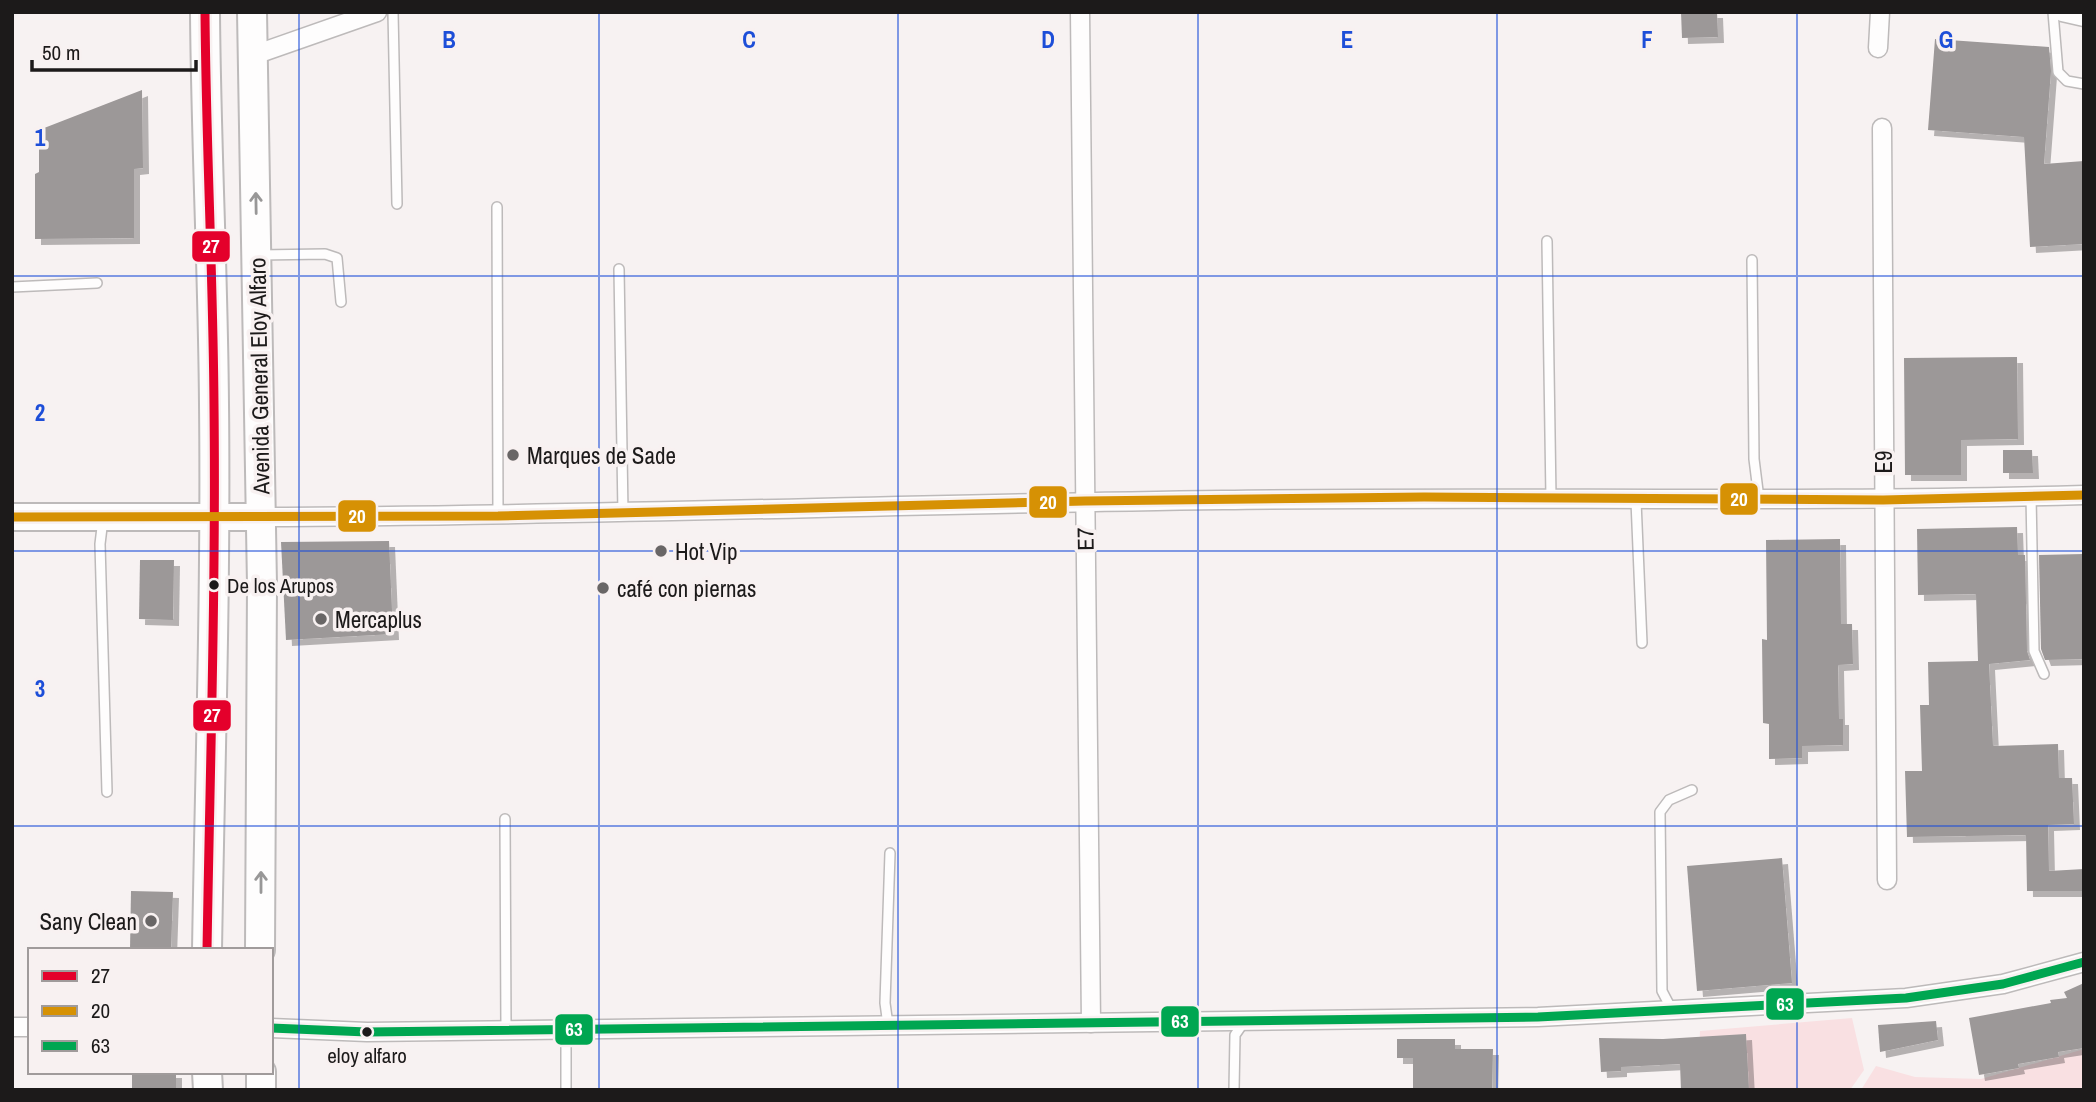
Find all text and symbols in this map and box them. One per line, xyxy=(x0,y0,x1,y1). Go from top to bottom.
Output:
text: B xyxy=(442,24,456,55)
text: C xyxy=(742,24,756,55)
text: D xyxy=(1041,24,1055,55)
text: E xyxy=(1341,24,1353,55)
text: F xyxy=(1641,24,1653,55)
text: G xyxy=(1939,24,1953,55)
scale bar xyxy=(32,28,196,72)
text: 50 m xyxy=(42,38,80,67)
text: 1 xyxy=(35,122,46,153)
one-way arrow xyxy=(249,192,263,215)
line badge: 27 xyxy=(191,230,231,263)
text: 27 xyxy=(202,233,220,259)
street label: Avenida General Eloy Alfaro xyxy=(241,257,277,496)
text: 2 xyxy=(35,397,45,428)
place label: Marques de Sade xyxy=(527,440,676,471)
marker: Marques de Sade xyxy=(505,447,521,463)
street label: E9 xyxy=(1868,450,1899,474)
line badge: 20 xyxy=(1719,482,1759,516)
line badge: 20 xyxy=(1028,485,1068,519)
text: 20 xyxy=(1730,486,1748,512)
text: 20 xyxy=(1039,489,1057,515)
line badge: 20 xyxy=(337,499,377,533)
text: 20 xyxy=(348,503,366,529)
street label: E7 xyxy=(1069,527,1101,551)
place label: Hot Vip xyxy=(675,536,738,567)
marker: Hot Vip xyxy=(653,543,669,559)
place label: De los Arupos xyxy=(227,571,334,600)
place label: café con piernas xyxy=(617,573,756,604)
marker: De los Arupos xyxy=(207,578,221,592)
marker: café con piernas xyxy=(595,580,611,596)
place label: Mercaplus xyxy=(335,604,422,635)
marker: Mercaplus xyxy=(313,611,329,627)
text: 3 xyxy=(35,673,45,704)
line badge: 27 xyxy=(192,699,232,732)
text: 27 xyxy=(203,702,221,728)
one-way arrow xyxy=(254,870,267,893)
place label: Sany Clean xyxy=(40,906,137,937)
marker: Sany Clean xyxy=(143,913,159,929)
legend xyxy=(28,948,273,1074)
text: 27 xyxy=(91,961,110,990)
line badge: 63 xyxy=(1765,987,1805,1021)
text: 63 xyxy=(1776,991,1794,1017)
text: 20 xyxy=(91,996,110,1025)
line badge: 63 xyxy=(1160,1005,1200,1038)
text: 63 xyxy=(1171,1008,1189,1034)
line badge: 63 xyxy=(554,1013,594,1046)
text: 63 xyxy=(565,1016,583,1042)
marker: eloy alfaro xyxy=(360,1025,374,1039)
text: 63 xyxy=(91,1031,110,1060)
place label: eloy alfaro xyxy=(327,1041,407,1070)

